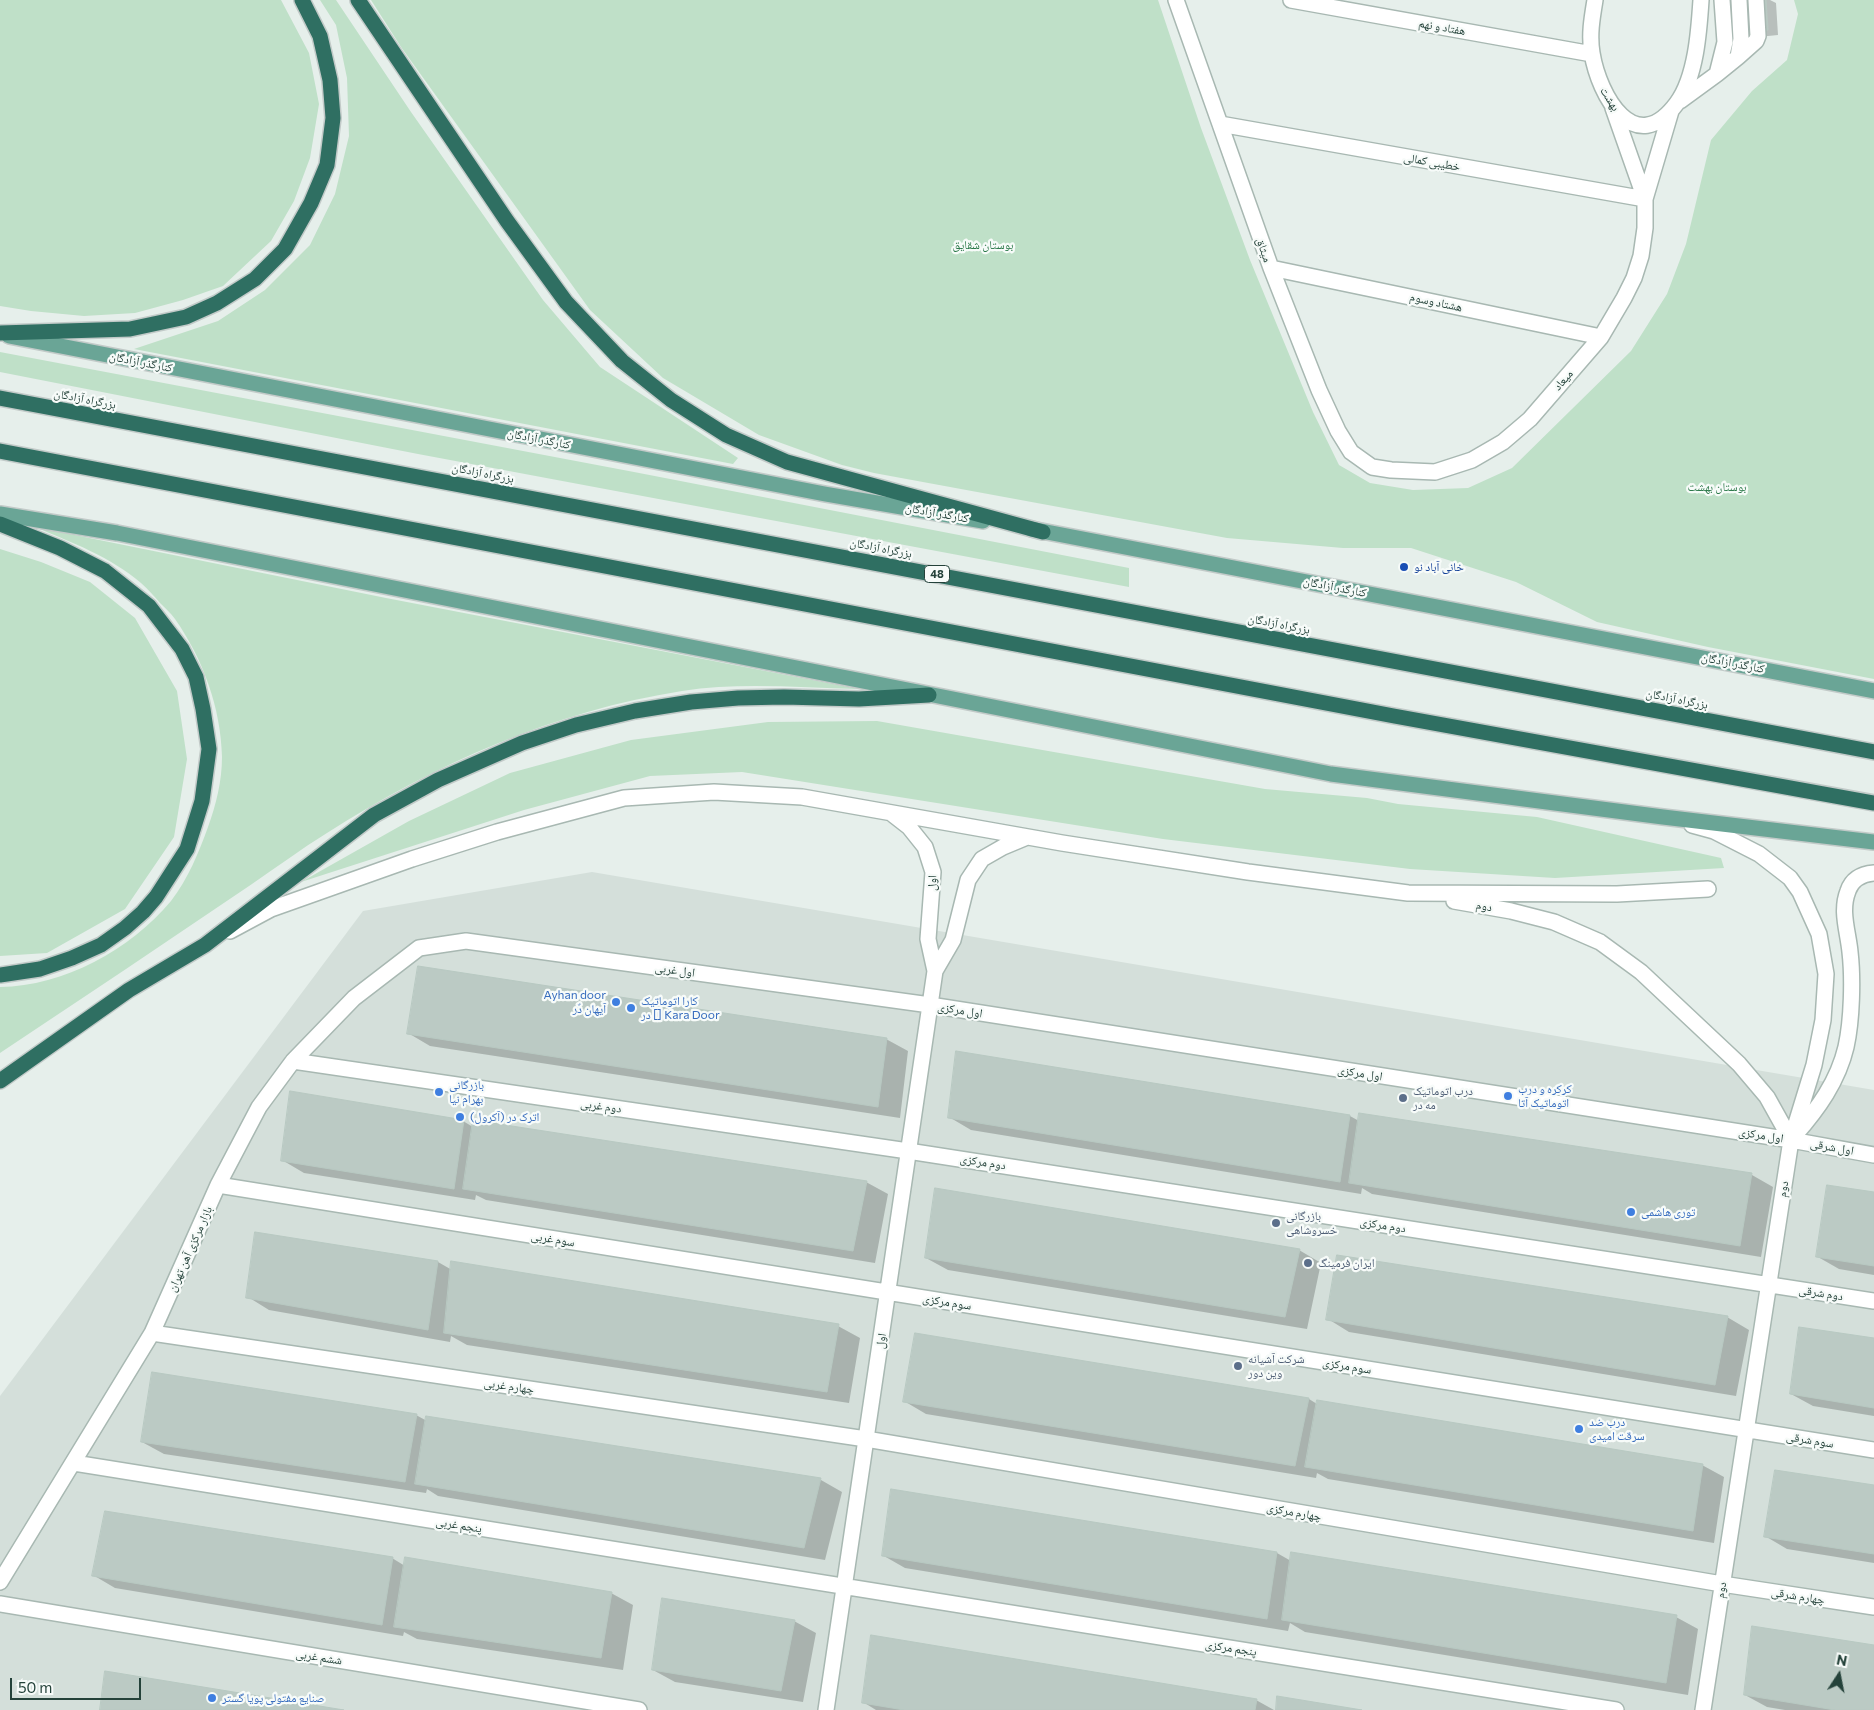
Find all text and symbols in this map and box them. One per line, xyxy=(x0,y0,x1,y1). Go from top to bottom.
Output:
street label: هفتاد و نهم xyxy=(1417,16,1467,38)
street label: بهشت xyxy=(1597,84,1623,114)
street label: خطیبی کمالی xyxy=(1403,150,1461,174)
street label: میثاق xyxy=(1253,236,1275,264)
park label: بوستان شقایق xyxy=(953,238,1013,252)
street label: هشتاد وسوم xyxy=(1408,289,1464,315)
street label: کنارگذر آزادگان xyxy=(108,349,174,375)
street label: میعاد xyxy=(1550,367,1576,393)
street label: بزرگراه آزادگان xyxy=(53,386,117,412)
street label: کنارگذر آزادگان xyxy=(506,426,572,452)
street label: بزرگراه آزادگان xyxy=(451,460,515,486)
park label: بوستان بهشت xyxy=(1687,480,1747,494)
street label: کنارگذر آزادگان xyxy=(904,500,970,526)
street label: بزرگراه آزادگان xyxy=(849,535,913,561)
place label: خانی آباد نو xyxy=(1414,560,1464,574)
marker: خانی آباد نو xyxy=(1398,561,1410,573)
road number: 48 xyxy=(924,566,950,582)
street label: کنارگذر آزادگان xyxy=(1302,574,1368,600)
street label: بزرگراه آزادگان xyxy=(1247,611,1311,637)
street label: کنارگذر آزادگان xyxy=(1700,650,1766,676)
street label: بزرگراه آزادگان xyxy=(1645,686,1709,712)
street label: اول xyxy=(925,875,939,891)
street label: دوم xyxy=(1475,897,1493,915)
street label: اول غربی xyxy=(654,960,696,980)
place label: Ayhan door آیهان دٌر xyxy=(544,988,606,1016)
place label: کارا اتوماتیک در [] Kara Door xyxy=(641,994,720,1022)
marker: Ayhan door آیهان دٌر xyxy=(610,996,622,1008)
street label: اول مرکزی xyxy=(936,999,984,1021)
marker: کارا اتوماتیک در [] Kara Door xyxy=(625,1002,637,1014)
street label: اول مرکزی xyxy=(1336,1062,1384,1084)
place label: بازرگانی بهرام نیا xyxy=(449,1078,484,1106)
place label: کرکره و درب اتوماتیک آتا xyxy=(1518,1082,1572,1110)
place label: درب اتوماتیک مه در xyxy=(1413,1084,1473,1112)
marker: بازرگانی بهرام نیا xyxy=(433,1086,445,1098)
marker: کرکره و درب اتوماتیک آتا xyxy=(1502,1090,1514,1102)
marker: درب اتوماتیک مه در xyxy=(1397,1092,1409,1104)
street label: دوم غربی xyxy=(580,1096,622,1116)
place label: اترک در (آکرول) xyxy=(470,1110,539,1124)
marker: اترک در (آکرول) xyxy=(454,1111,466,1123)
street label: اول مرکزی xyxy=(1737,1124,1785,1146)
street label: اول شرقی xyxy=(1809,1136,1855,1158)
street label: دوم مرکزی xyxy=(959,1151,1007,1173)
street label: دوم xyxy=(1775,1180,1791,1198)
street label: بازار مرکزی آهن تهران xyxy=(165,1204,215,1294)
place label: توری هاشمی xyxy=(1641,1205,1695,1219)
marker: توری هاشمی xyxy=(1625,1206,1637,1218)
place label: بازرگانی خسروشاهی xyxy=(1286,1209,1337,1237)
street label: دوم مرکزی xyxy=(1359,1214,1407,1236)
marker: بازرگانی خسروشاهی xyxy=(1270,1217,1282,1229)
street label: سوم غربی xyxy=(530,1228,576,1250)
place label: ایران فرمینگ xyxy=(1318,1256,1375,1270)
marker: ایران فرمینگ xyxy=(1302,1257,1314,1269)
street label: دوم شرقی xyxy=(1798,1282,1844,1304)
street label: سوم مرکزی xyxy=(922,1291,972,1313)
street label: اول xyxy=(873,1332,889,1350)
place label: شرکت آشیانه وین دور xyxy=(1248,1352,1305,1380)
street label: سوم مرکزی xyxy=(1322,1355,1372,1377)
marker: شرکت آشیانه وین دور xyxy=(1232,1360,1244,1372)
street label: چهارم غربی xyxy=(483,1375,535,1397)
place label: درب ضد سرقت امیدی xyxy=(1589,1415,1645,1443)
marker: درب ضد سرقت امیدی xyxy=(1573,1423,1585,1435)
street label: سوم شرقی xyxy=(1785,1429,1835,1451)
street label: چهارم مرکزی xyxy=(1265,1500,1323,1524)
street label: پنجم غربی xyxy=(435,1514,483,1536)
street label: دوم xyxy=(1713,1581,1729,1599)
street label: چهارم شرقی xyxy=(1770,1585,1826,1607)
street label: پنجم مرکزی xyxy=(1204,1637,1258,1659)
street label: ششم غربی xyxy=(295,1646,343,1668)
north arrow xyxy=(1814,1650,1864,1700)
text: N xyxy=(1835,1650,1849,1669)
scale bar xyxy=(12,1668,144,1700)
text: 50 m xyxy=(18,1678,52,1696)
place label: صنایع مفتولی پویا گستر xyxy=(222,1691,325,1705)
marker: صنایع مفتولی پویا گستر xyxy=(206,1692,218,1704)

